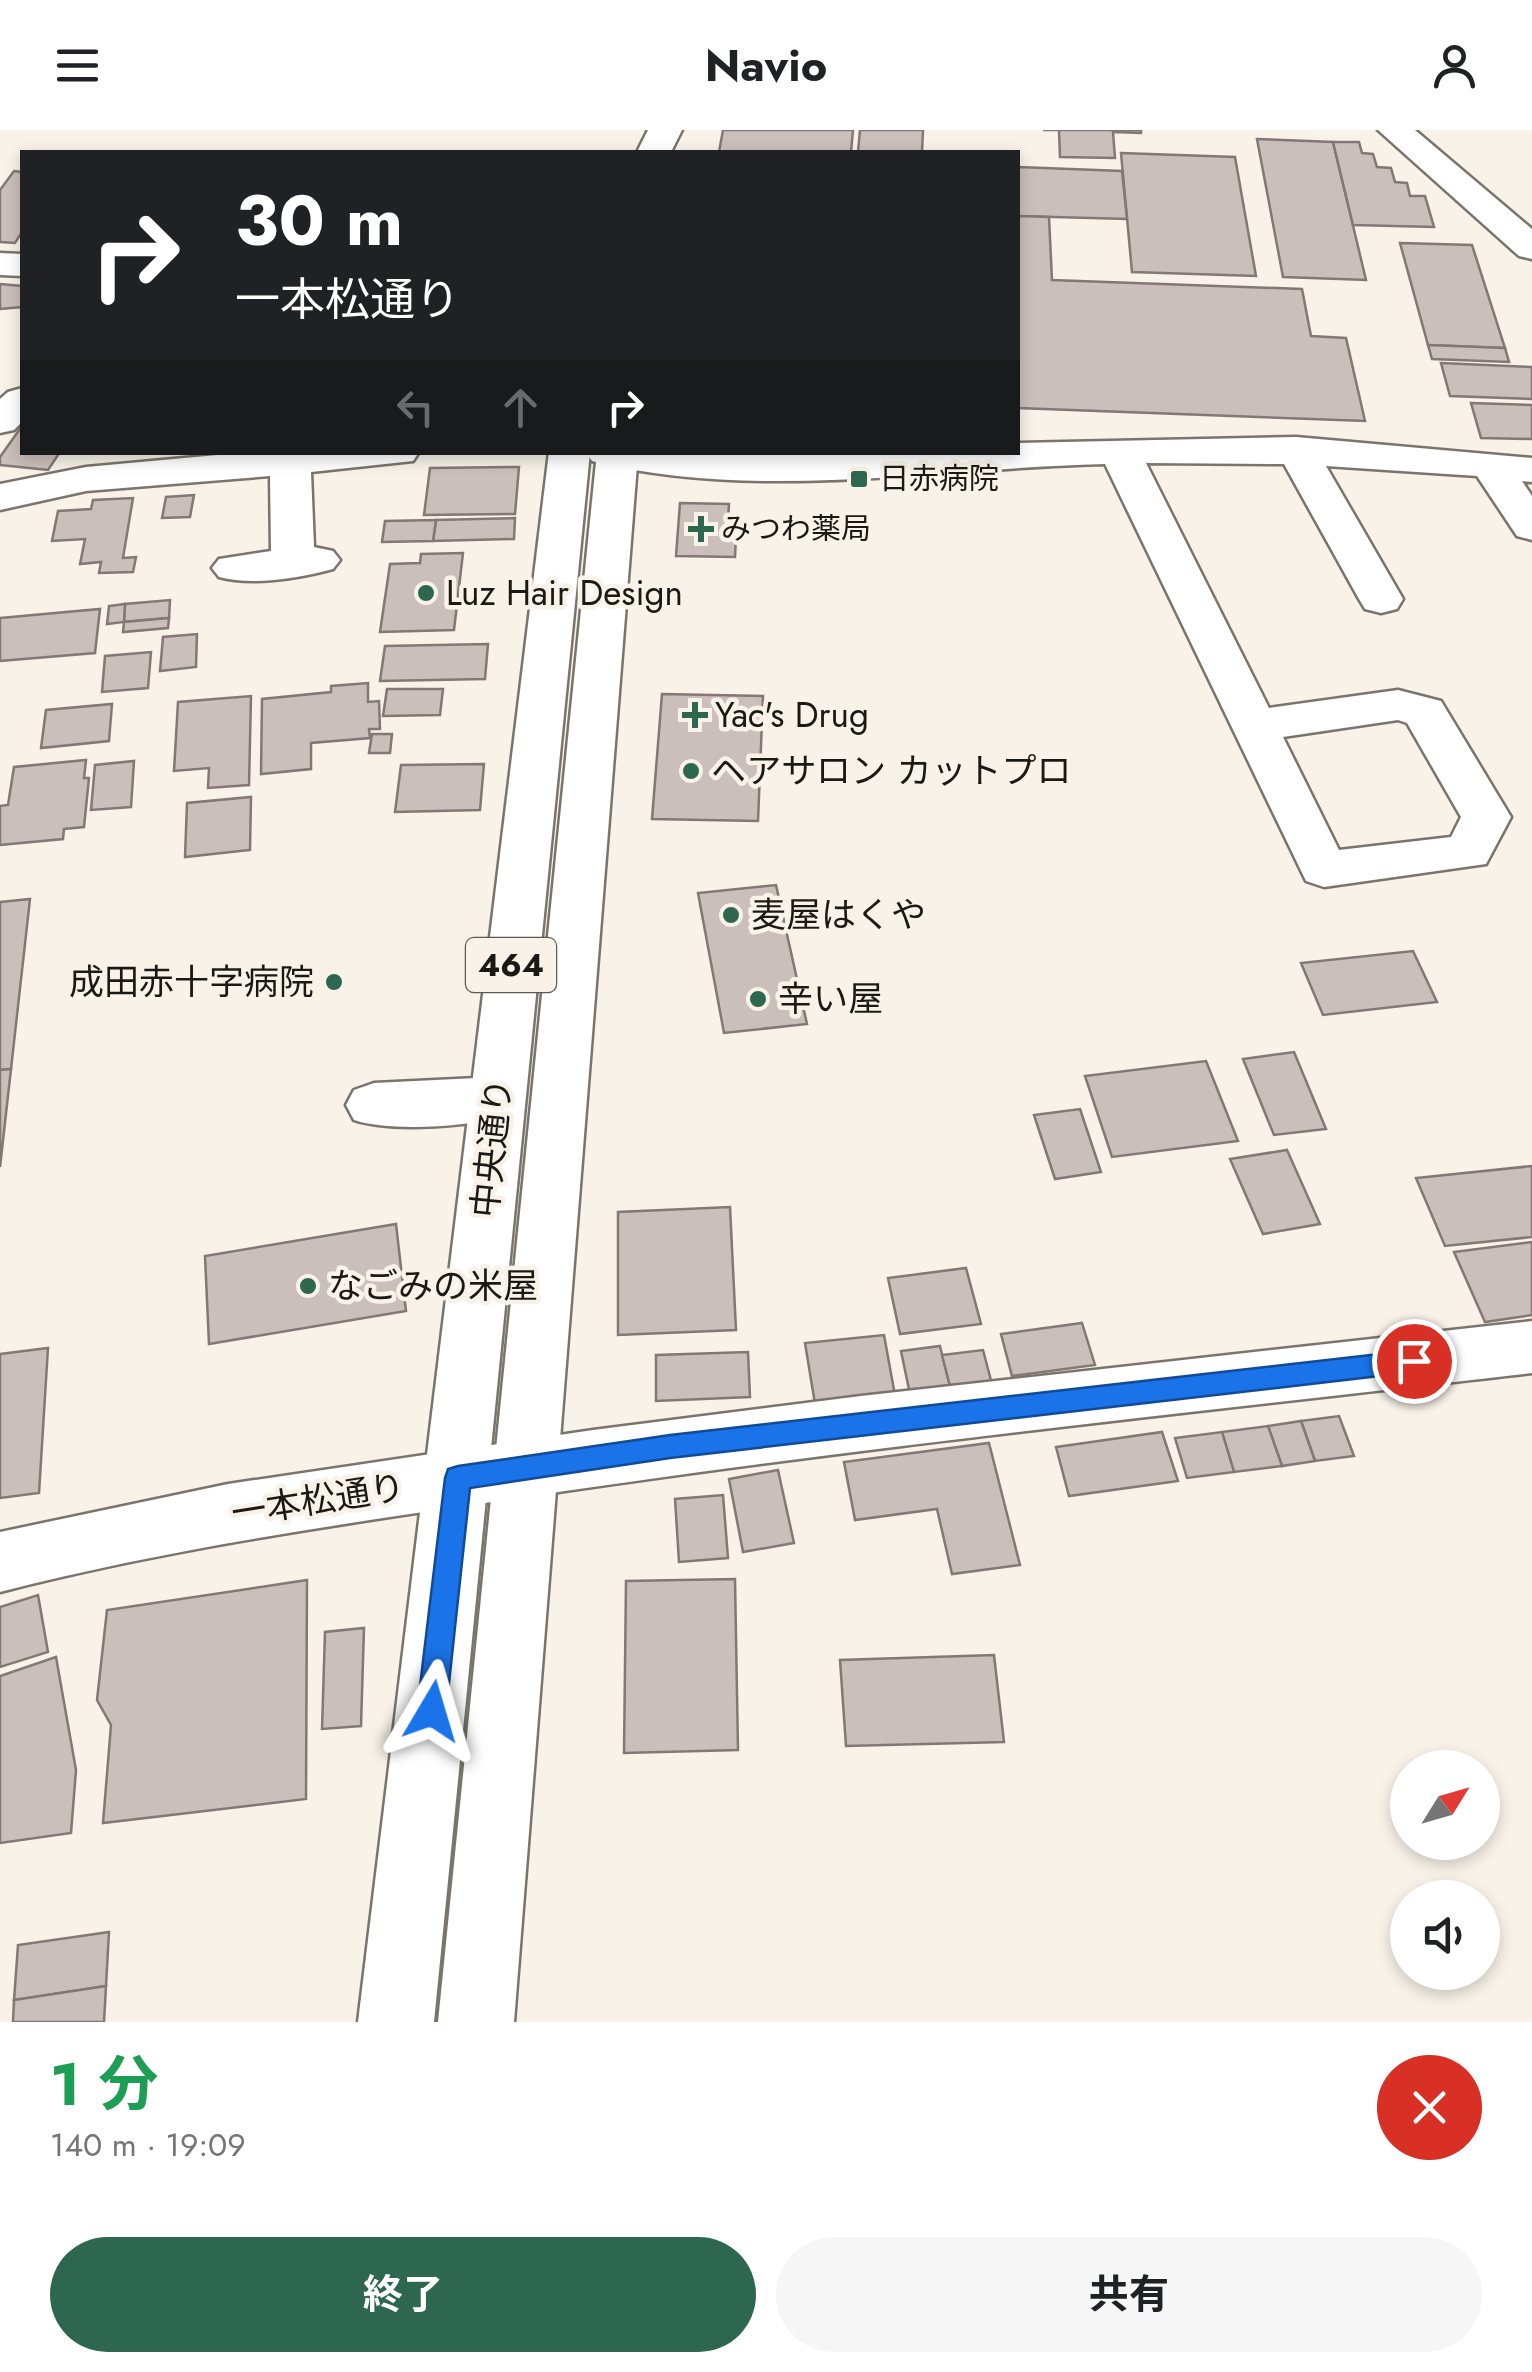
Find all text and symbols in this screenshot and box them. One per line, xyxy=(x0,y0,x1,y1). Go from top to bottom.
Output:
text: Navio xyxy=(705,33,827,98)
icon: menu xyxy=(50,38,105,93)
icon: person xyxy=(1427,38,1482,93)
text: 30 m xyxy=(235,170,403,271)
icon: right xyxy=(70,190,200,320)
text: 一本松通り xyxy=(235,267,460,332)
icon: left xyxy=(388,380,443,435)
icon: ahead xyxy=(493,380,548,435)
icon: right xyxy=(598,380,653,435)
place label: 日赤病院 xyxy=(879,457,999,500)
marker: 日赤病院 xyxy=(848,468,870,490)
place label: みつわ薬局 xyxy=(721,507,871,550)
marker: みつわ薬局 xyxy=(690,518,712,540)
place label: Luz Hair Design xyxy=(446,568,683,618)
marker: Luz Hair Design xyxy=(415,582,437,604)
place label: Yac's Drug xyxy=(715,690,869,740)
marker: Yac's Drug xyxy=(684,704,706,726)
place label: ヘアサロン カットプロ xyxy=(711,746,1072,796)
marker: ヘアサロン カットプロ xyxy=(680,760,702,782)
place label: 麦屋はくや xyxy=(751,890,926,940)
marker: 麦屋はくや xyxy=(720,904,742,926)
road number: 464 xyxy=(466,938,556,992)
place label: 成田赤十字病院 xyxy=(69,957,314,1007)
marker: 成田赤十字病院 xyxy=(323,971,345,993)
place label: 辛い屋 xyxy=(778,974,883,1024)
marker: 辛い屋 xyxy=(747,988,769,1010)
street label: 中央通り xyxy=(460,1076,524,1220)
place label: なごみの米屋 xyxy=(328,1261,538,1311)
marker: なごみの米屋 xyxy=(297,1275,319,1297)
pin xyxy=(1372,1319,1457,1404)
icon: arrive xyxy=(1387,1334,1442,1389)
street label: 一本松通り xyxy=(228,1462,408,1538)
position arrow xyxy=(380,1659,484,1763)
north arrow xyxy=(1390,1750,1500,1860)
map controls xyxy=(1390,1750,1500,1990)
button: sound xyxy=(1390,1880,1500,1990)
text: 1 分 xyxy=(50,2041,159,2128)
button: close xyxy=(1377,2055,1482,2160)
text: 140 m · 19:09 xyxy=(50,2122,246,2168)
button: 終了 xyxy=(50,2237,756,2352)
button: 共有 xyxy=(776,2237,1482,2352)

